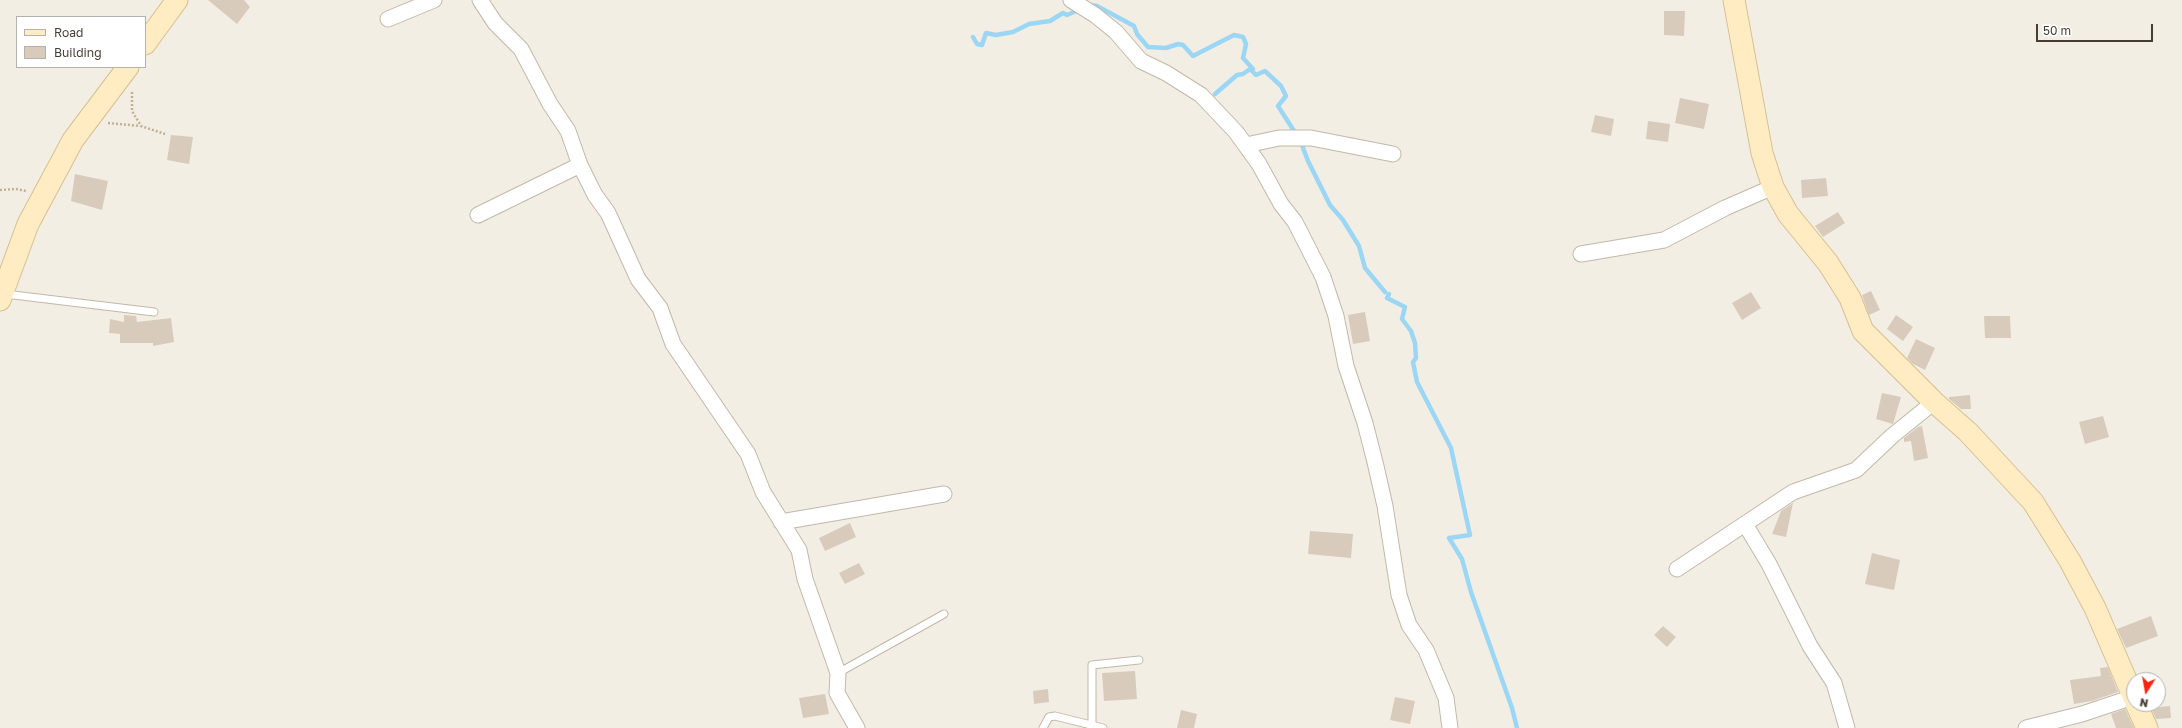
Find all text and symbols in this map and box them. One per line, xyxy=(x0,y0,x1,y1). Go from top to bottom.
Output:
legend xyxy=(16,16,146,68)
scale bar xyxy=(2038,16,2155,42)
text: 50 m xyxy=(2043,23,2071,38)
text: Road xyxy=(54,25,83,40)
text: Building xyxy=(54,45,102,60)
north arrow xyxy=(2126,672,2166,712)
text: N xyxy=(2138,696,2149,710)

